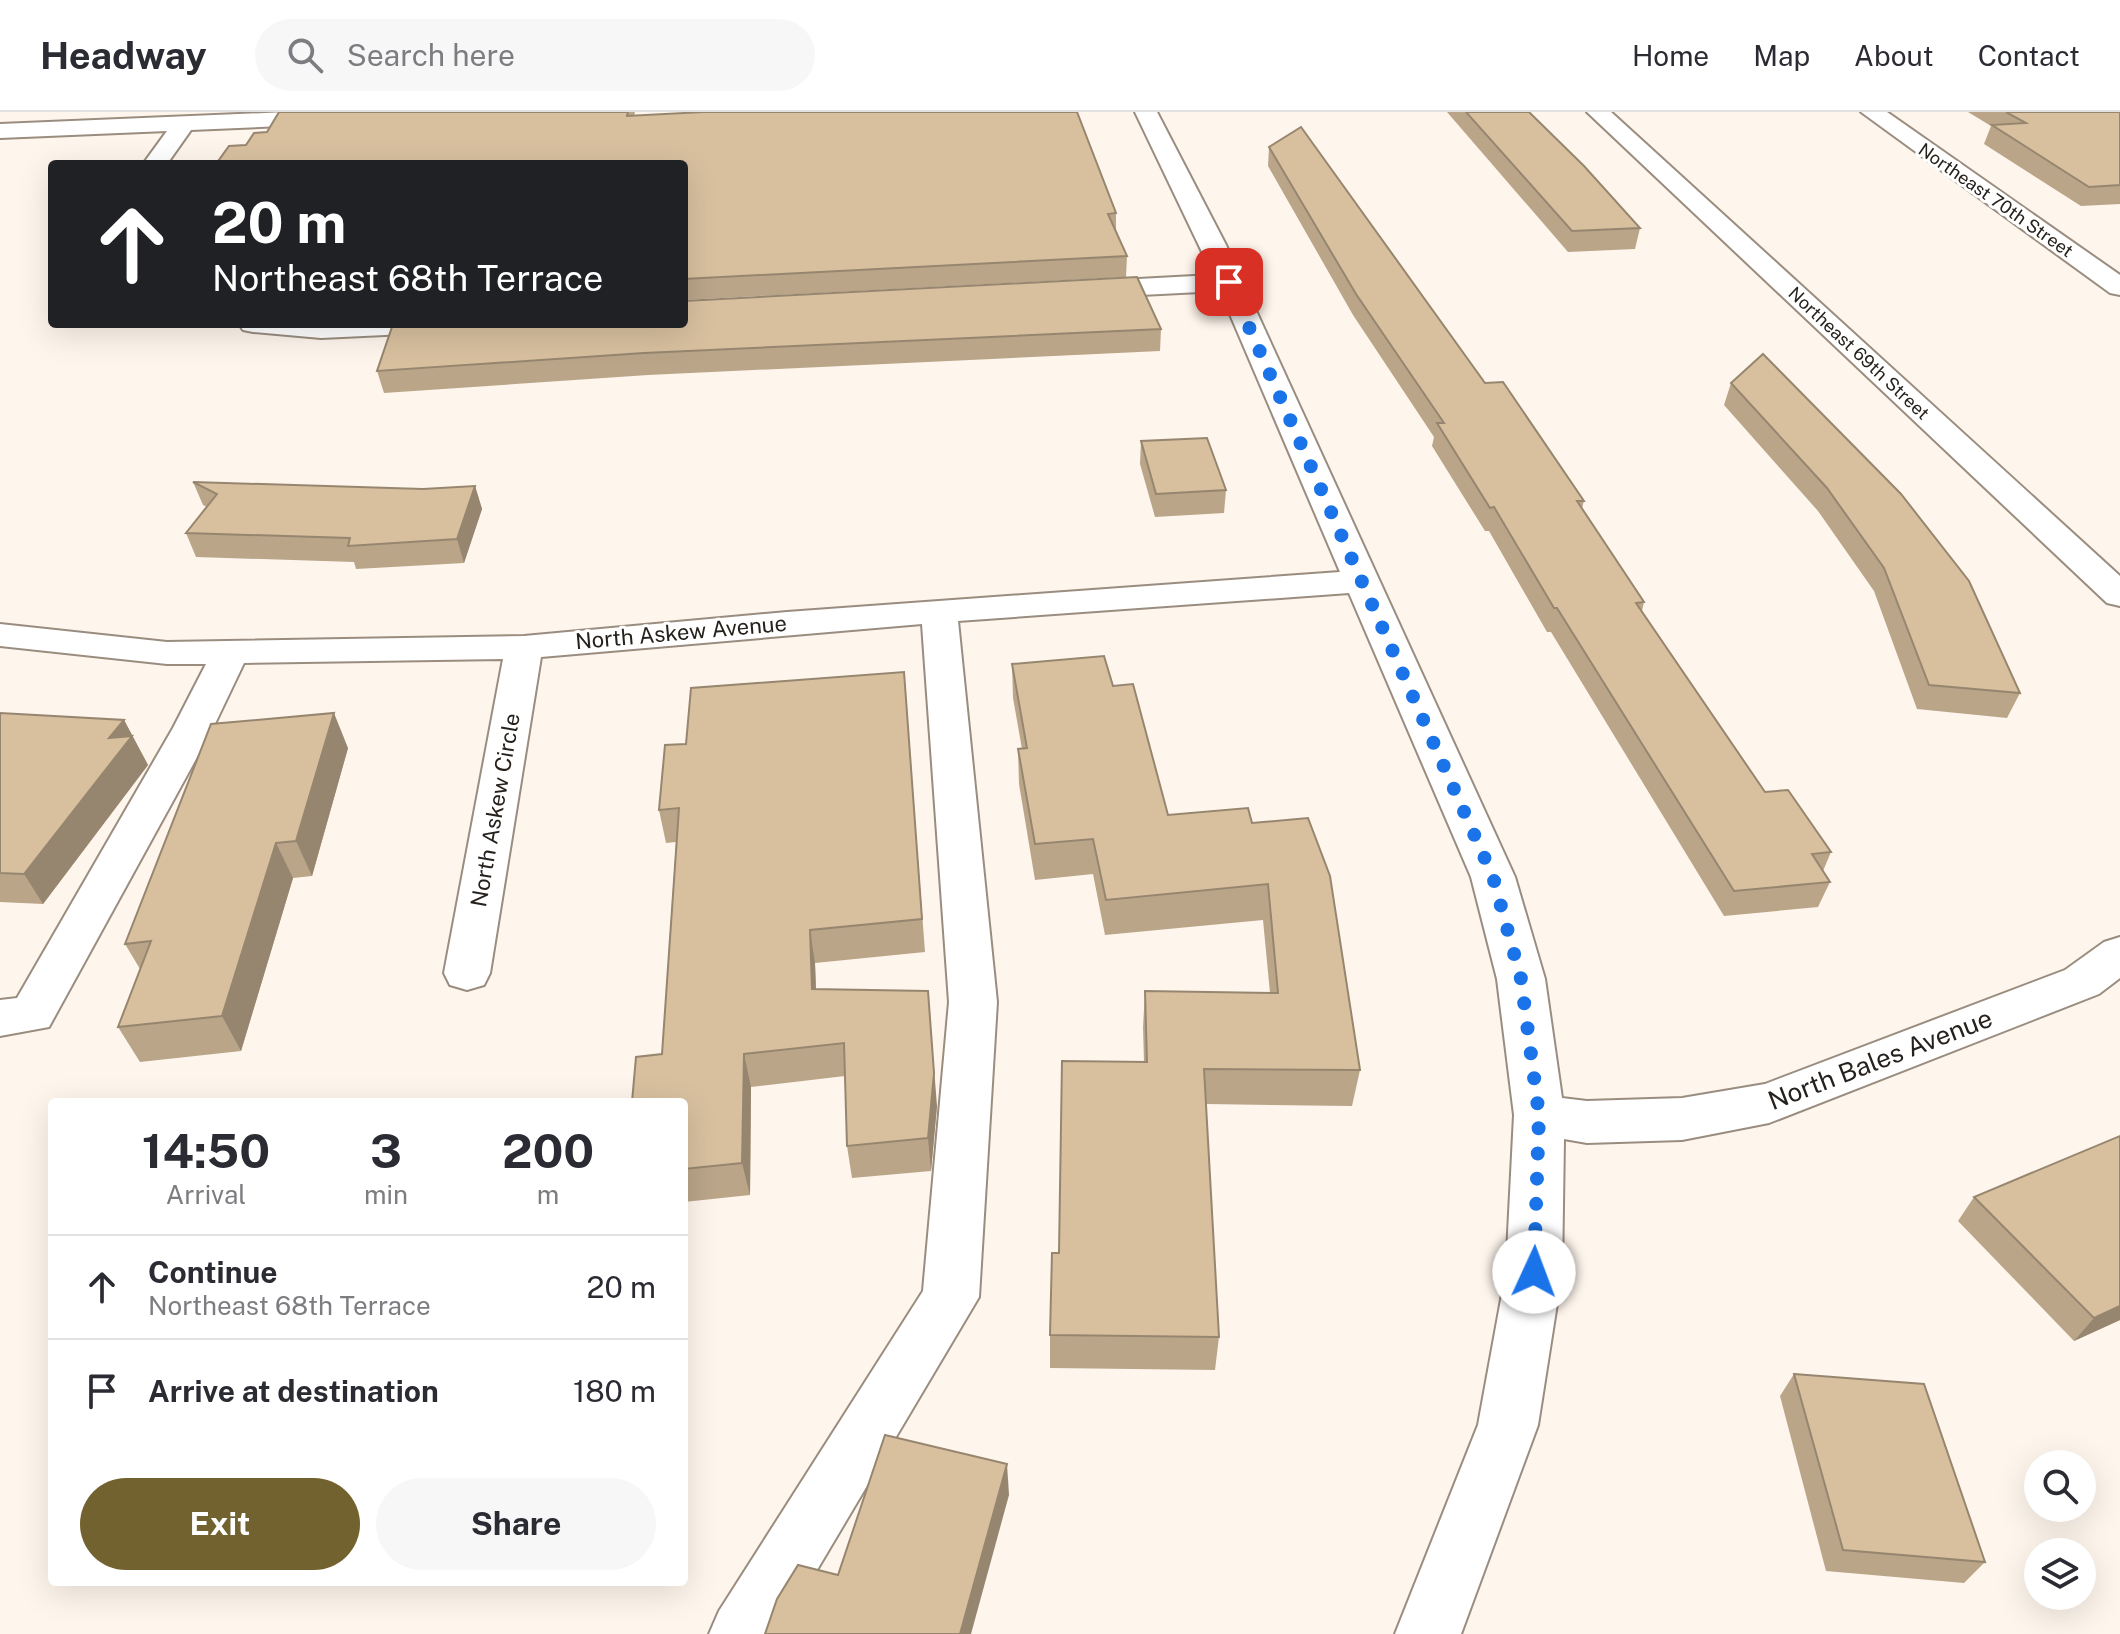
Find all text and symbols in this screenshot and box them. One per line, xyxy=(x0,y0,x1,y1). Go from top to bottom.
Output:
search box xyxy=(255,19,815,91)
text: Headway xyxy=(40,33,207,78)
icon: search xyxy=(283,33,327,77)
text: Search here xyxy=(347,37,515,73)
text: Home xyxy=(1632,39,1709,72)
text: Map xyxy=(1753,39,1810,72)
text: About xyxy=(1854,39,1934,72)
text: Contact xyxy=(1978,39,2080,72)
street label: Northeast 70th Street xyxy=(1915,139,2077,261)
text: 20 m xyxy=(212,190,346,256)
icon: ahead xyxy=(80,192,184,296)
pin xyxy=(1195,248,1263,316)
text: Northeast 68th Terrace xyxy=(212,257,604,299)
icon: arrive xyxy=(1207,260,1251,304)
street label: Northeast 69th Street xyxy=(1784,282,1934,424)
street label: North Askew Avenue xyxy=(574,610,788,654)
street label: North Askew Circle xyxy=(465,711,525,909)
street label: North Bales Avenue xyxy=(1763,1002,1997,1116)
text: 14:50 xyxy=(142,1122,270,1179)
text: 3 xyxy=(370,1122,402,1179)
text: 200 xyxy=(502,1122,594,1179)
text: Arrival xyxy=(166,1179,246,1210)
text: min xyxy=(364,1179,408,1210)
text: m xyxy=(537,1179,559,1210)
position arrow xyxy=(1492,1230,1576,1314)
text: Continue xyxy=(148,1254,278,1290)
icon: ahead xyxy=(80,1265,124,1309)
text: 20 m xyxy=(587,1269,656,1305)
text: Northeast 68th Terrace xyxy=(148,1290,431,1321)
icon: arrive xyxy=(80,1369,124,1413)
text: Arrive at destination xyxy=(148,1373,439,1409)
text: 180 m xyxy=(573,1373,656,1409)
map controls xyxy=(2024,1450,2096,1610)
button: search xyxy=(2024,1450,2096,1522)
button: Exit xyxy=(80,1478,360,1570)
button: Share xyxy=(376,1478,656,1570)
button: layers xyxy=(2024,1538,2096,1610)

